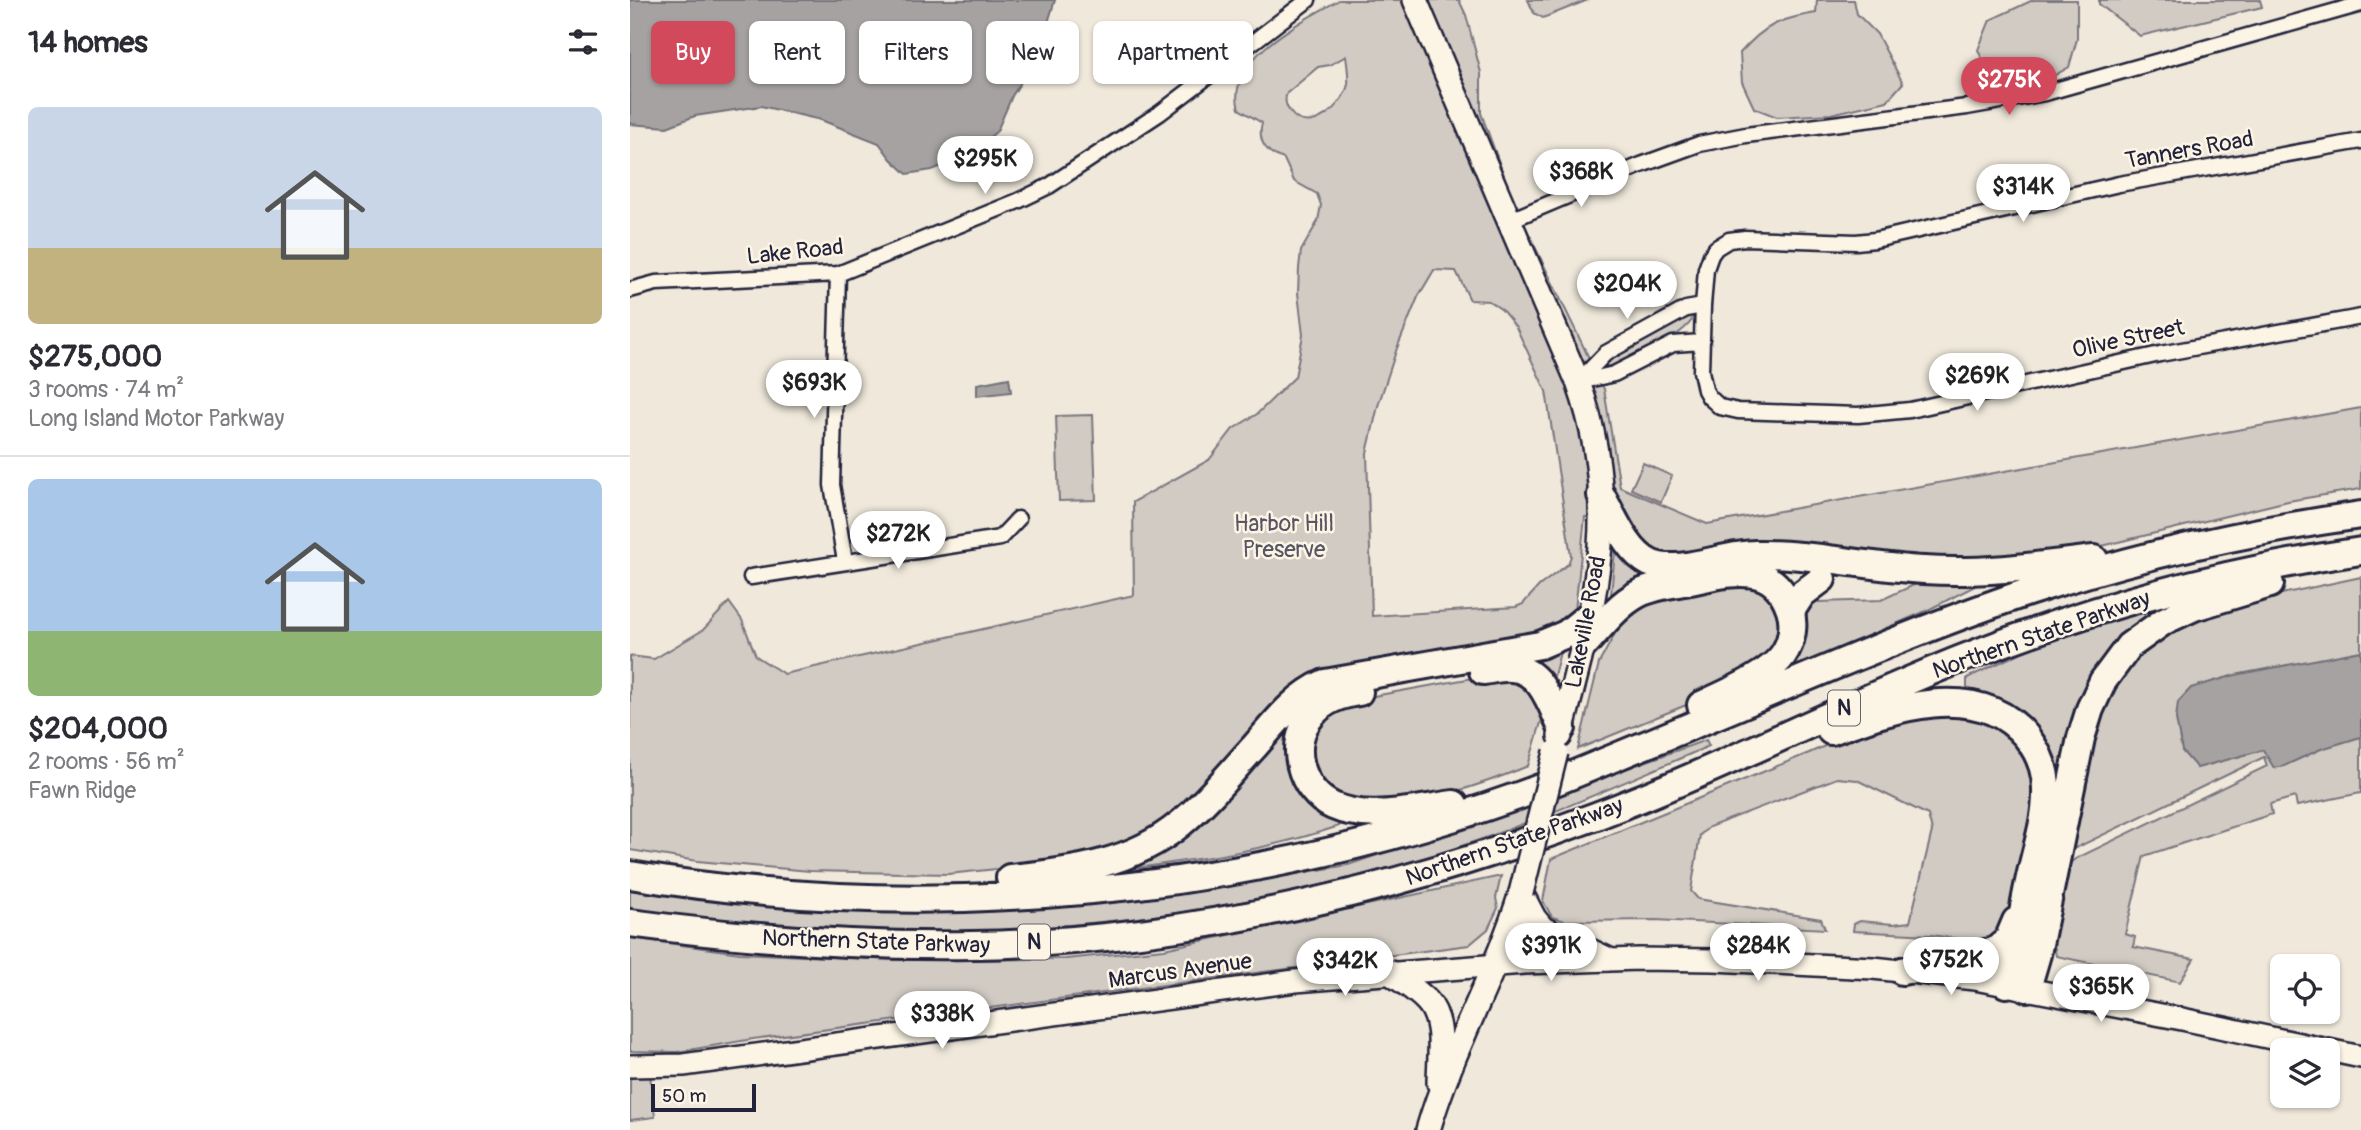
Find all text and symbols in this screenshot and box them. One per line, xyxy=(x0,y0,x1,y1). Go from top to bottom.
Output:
chip: Buy xyxy=(651,21,735,84)
chip: Rent xyxy=(749,21,845,84)
chip: Filters xyxy=(859,21,972,84)
chip: New xyxy=(986,21,1079,84)
chip: Apartment xyxy=(1093,21,1253,84)
icon: filters xyxy=(564,23,602,61)
text: 14 homes xyxy=(28,24,148,61)
pin: $275K xyxy=(1960,58,2058,117)
text: $275K xyxy=(1977,65,2041,94)
street label: Tanners Road xyxy=(2123,124,2256,175)
pin: $295K xyxy=(936,136,1034,196)
text: $295K xyxy=(953,144,1017,173)
pin: $368K xyxy=(1532,150,1630,209)
icon: home xyxy=(252,152,378,278)
text: $368K xyxy=(1549,157,1613,186)
pin: $314K xyxy=(1974,164,2072,224)
text: $314K xyxy=(1992,172,2054,201)
street label: Lake Road xyxy=(745,232,845,271)
pin: $204K xyxy=(1578,262,1676,321)
text: $204K xyxy=(1593,269,1661,298)
street label: Olive Street xyxy=(2069,312,2188,365)
text: $275,000 xyxy=(28,338,162,375)
pin: $269K xyxy=(1928,354,2026,413)
pin: $693K xyxy=(765,360,863,420)
text: $269K xyxy=(1945,361,2009,390)
text: $693K xyxy=(782,368,846,397)
text: 3 rooms · 74 m² xyxy=(28,375,184,404)
text: Long Island Motor Parkway xyxy=(28,404,284,433)
park label: Harbor Hill Preserve xyxy=(1234,509,1334,564)
pin: $272K xyxy=(849,512,947,571)
text: $272K xyxy=(866,519,930,548)
icon: home xyxy=(252,524,378,650)
street label: Lakeville Road xyxy=(1558,554,1613,691)
street label: Northern State Parkway xyxy=(1928,584,2154,685)
road number: N xyxy=(1828,690,1860,726)
text: $204,000 xyxy=(28,710,168,747)
text: 2 rooms · 56 m² xyxy=(28,747,185,776)
text: Fawn Ridge xyxy=(28,776,136,805)
street label: Northern State Parkway xyxy=(1401,791,1627,892)
street label: Northern State Parkway xyxy=(761,923,991,960)
pin: $391K xyxy=(1502,923,1600,983)
pin: $284K xyxy=(1709,923,1807,983)
road number: N xyxy=(1018,925,1050,960)
text: $391K xyxy=(1521,931,1581,960)
text: $284K xyxy=(1726,931,1790,960)
pin: $752K xyxy=(1902,937,2000,997)
pin: $342K xyxy=(1296,939,1394,998)
text: $752K xyxy=(1919,945,1983,974)
street label: Marcus Avenue xyxy=(1106,946,1254,995)
text: $342K xyxy=(1312,946,1378,975)
map controls xyxy=(2270,954,2340,1108)
button: locate xyxy=(2270,954,2340,1024)
pin: $365K xyxy=(2052,964,2150,1024)
text: $365K xyxy=(2068,972,2134,1001)
pin: $338K xyxy=(893,992,991,1051)
text: $338K xyxy=(910,999,974,1028)
button: layers xyxy=(2270,1038,2340,1108)
scale bar xyxy=(651,1081,756,1113)
text: 50 m xyxy=(662,1084,706,1108)

